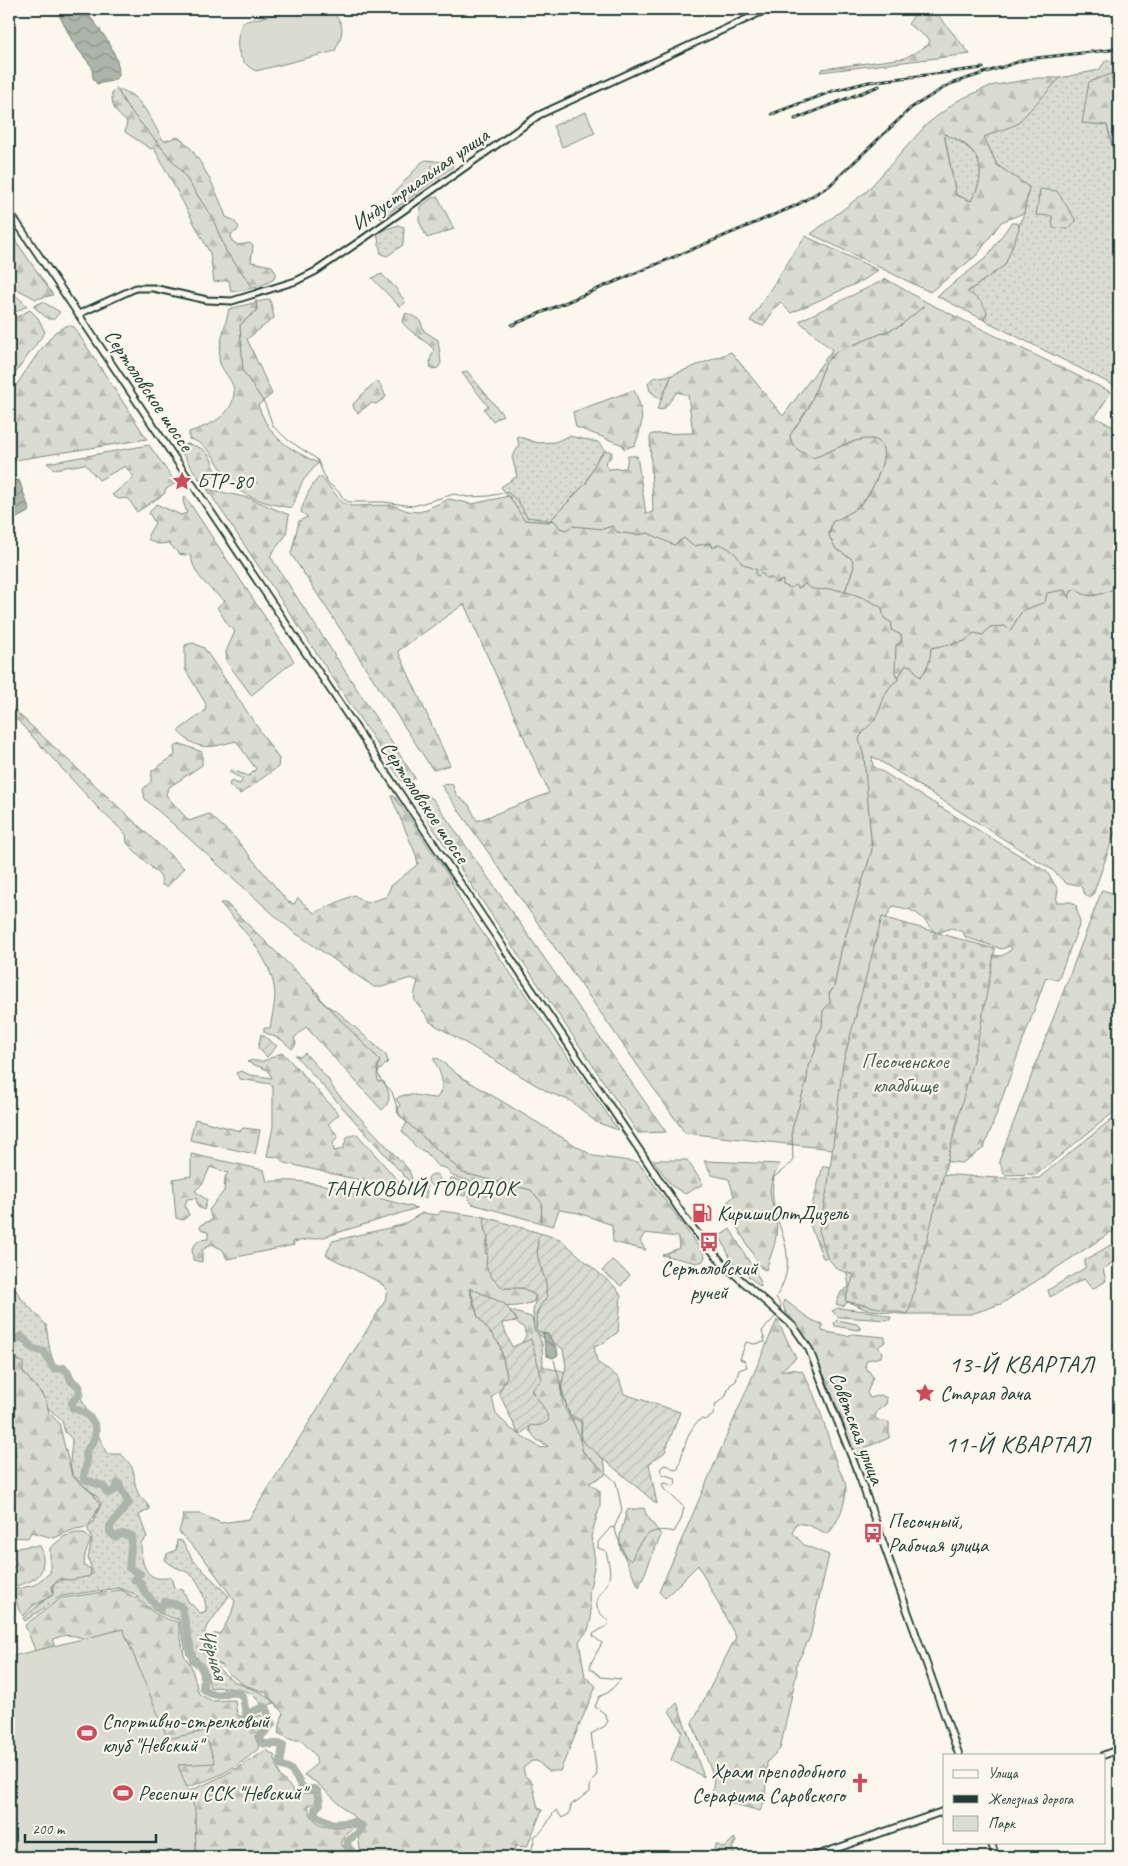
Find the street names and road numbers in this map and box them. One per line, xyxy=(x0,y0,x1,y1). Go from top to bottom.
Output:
street label: Индустриальная улица xyxy=(346,121,495,236)
street label: Сертоловское шоссе xyxy=(99,324,201,458)
street label: Сертоловское шоссе xyxy=(375,736,477,870)
street label: Советская улица xyxy=(824,1368,891,1490)

